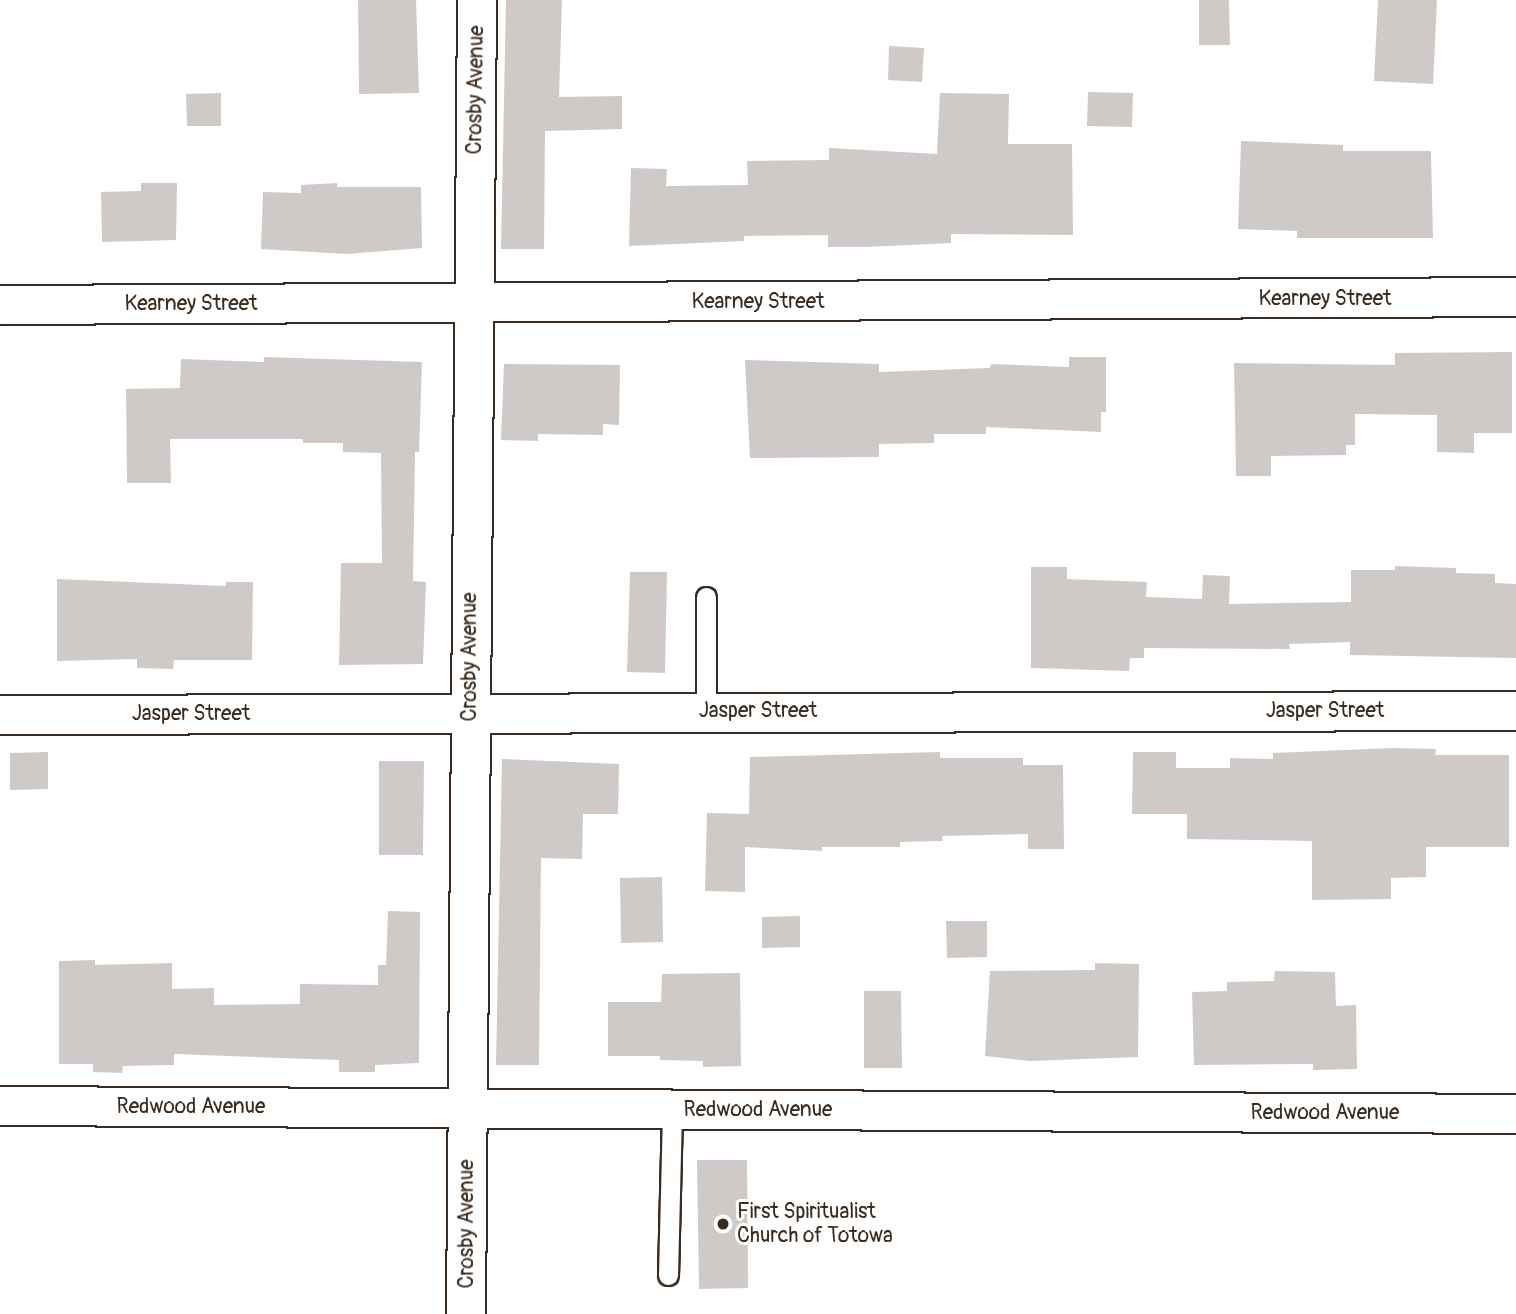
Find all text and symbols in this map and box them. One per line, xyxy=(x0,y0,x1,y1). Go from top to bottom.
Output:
street label: Crosby Avenue xyxy=(462,25,490,155)
street label: Kearney Street xyxy=(1259,286,1391,312)
street label: Kearney Street xyxy=(692,289,824,315)
street label: Kearney Street xyxy=(125,291,257,317)
street label: Crosby Avenue xyxy=(457,592,483,722)
street label: Jasper Street xyxy=(699,698,817,724)
street label: Jasper Street xyxy=(1266,698,1384,724)
street label: Jasper Street xyxy=(132,701,250,727)
street label: Redwood Avenue xyxy=(117,1094,265,1120)
street label: Redwood Avenue xyxy=(684,1097,832,1123)
street label: Redwood Avenue xyxy=(1251,1100,1399,1126)
street label: Crosby Avenue xyxy=(454,1159,480,1289)
place label: First Spiritualist Church of Totowa xyxy=(737,1199,893,1249)
marker: First Spiritualist Church of Totowa xyxy=(715,1216,731,1232)

